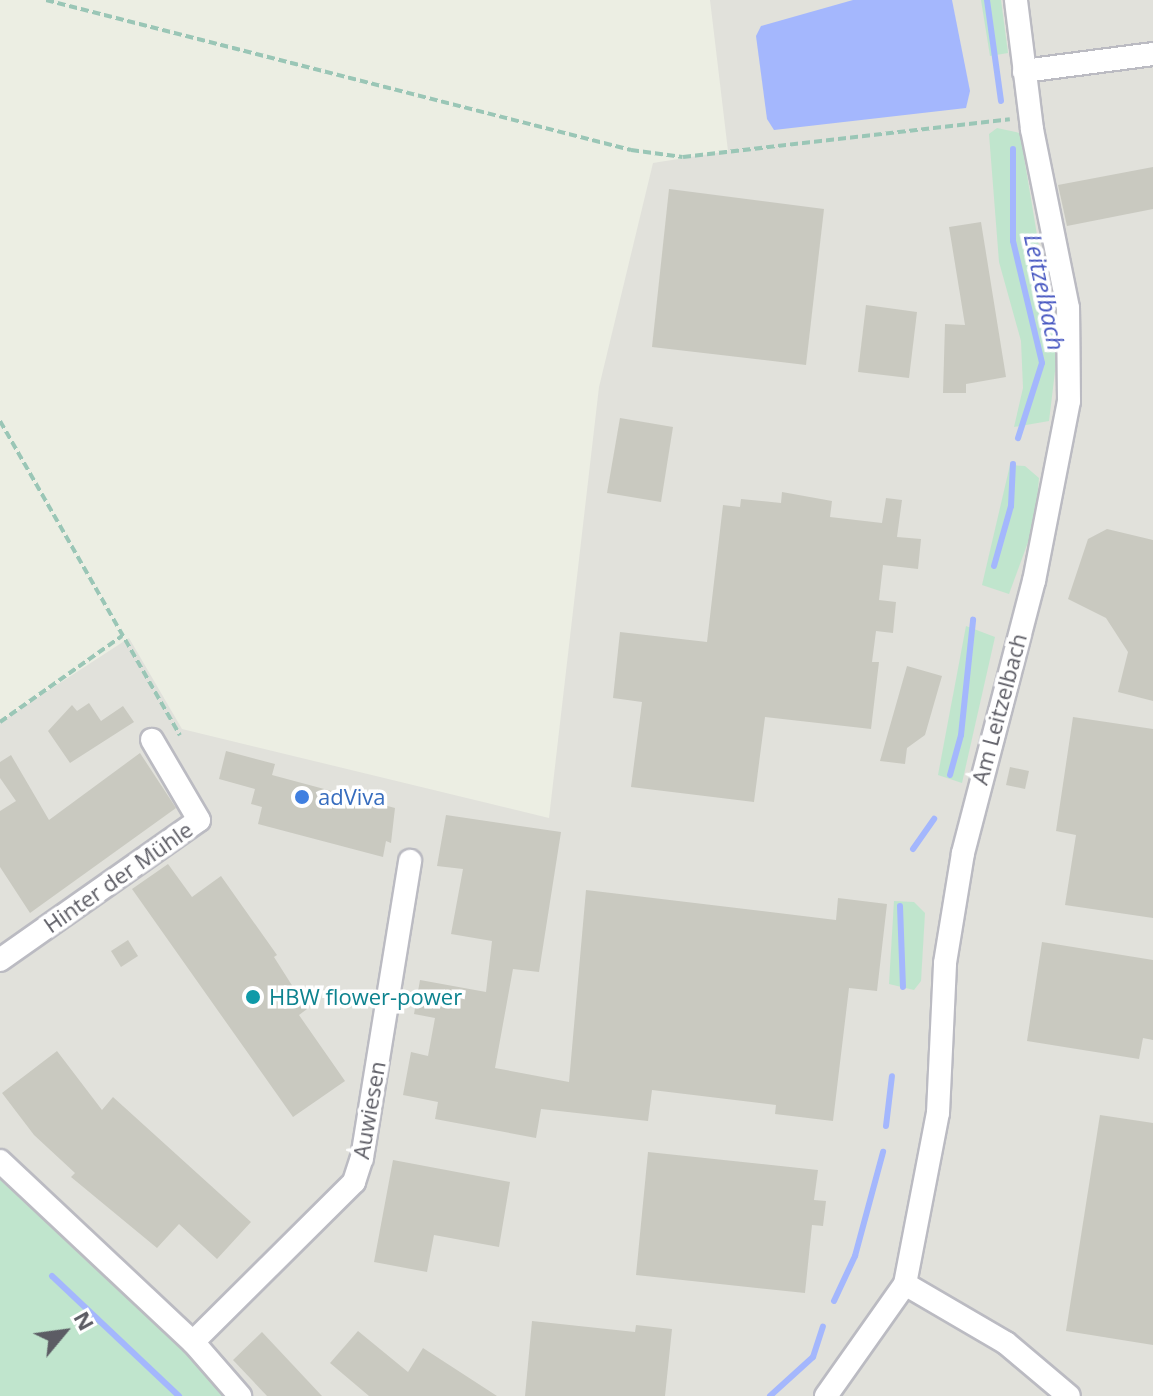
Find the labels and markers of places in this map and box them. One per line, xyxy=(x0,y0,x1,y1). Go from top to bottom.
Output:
place label: adViva xyxy=(318,784,386,810)
marker: adViva xyxy=(293,788,311,806)
place label: HBW flower-power xyxy=(269,984,462,1010)
marker: HBW flower-power xyxy=(244,988,262,1006)

